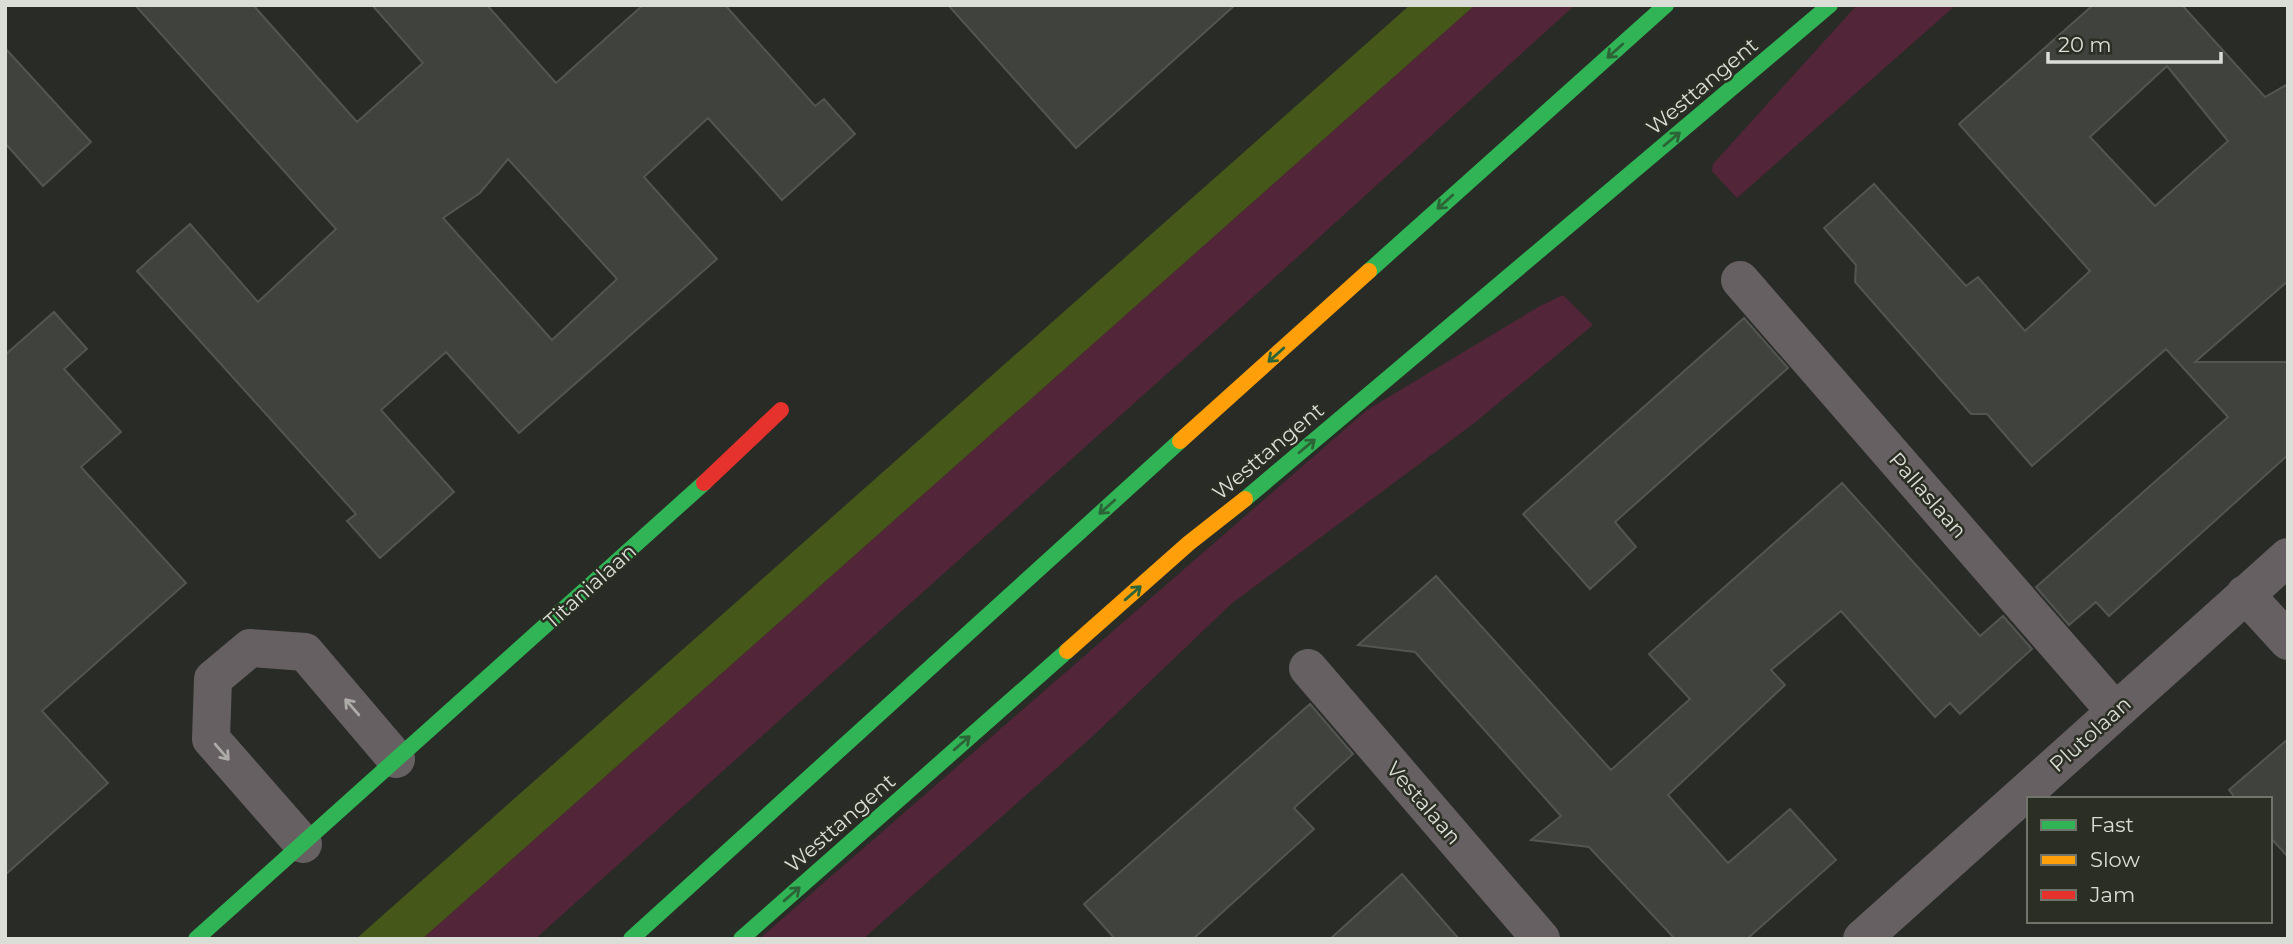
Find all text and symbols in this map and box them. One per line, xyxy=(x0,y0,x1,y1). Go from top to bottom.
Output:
scale bar xyxy=(2048,21,2221,65)
street label: Westtangent xyxy=(1641,32,1763,140)
text: 20 m xyxy=(2058,32,2112,57)
one-way arrow xyxy=(1606,42,1624,58)
one-way arrow xyxy=(1662,131,1680,147)
one-way arrow xyxy=(1436,194,1454,210)
one-way arrow xyxy=(1268,346,1285,363)
street label: Westtangent xyxy=(1207,397,1329,505)
one-way arrow xyxy=(1298,438,1316,454)
street label: Pallaslaan xyxy=(1884,447,1972,543)
one-way arrow xyxy=(1099,499,1117,515)
street label: Titanialaan xyxy=(539,538,641,634)
one-way arrow xyxy=(1124,584,1141,601)
street label: Plutolaan xyxy=(2044,691,2136,777)
one-way arrow xyxy=(344,698,360,716)
one-way arrow xyxy=(953,735,971,751)
one-way arrow xyxy=(214,742,230,760)
street label: Vestalaan xyxy=(1381,756,1467,850)
street label: Westtangent xyxy=(780,768,900,878)
legend xyxy=(2027,797,2272,923)
text: Fast xyxy=(2090,812,2134,837)
text: Slow xyxy=(2090,847,2140,872)
text: Jam xyxy=(2089,882,2135,907)
one-way arrow xyxy=(783,885,800,902)

